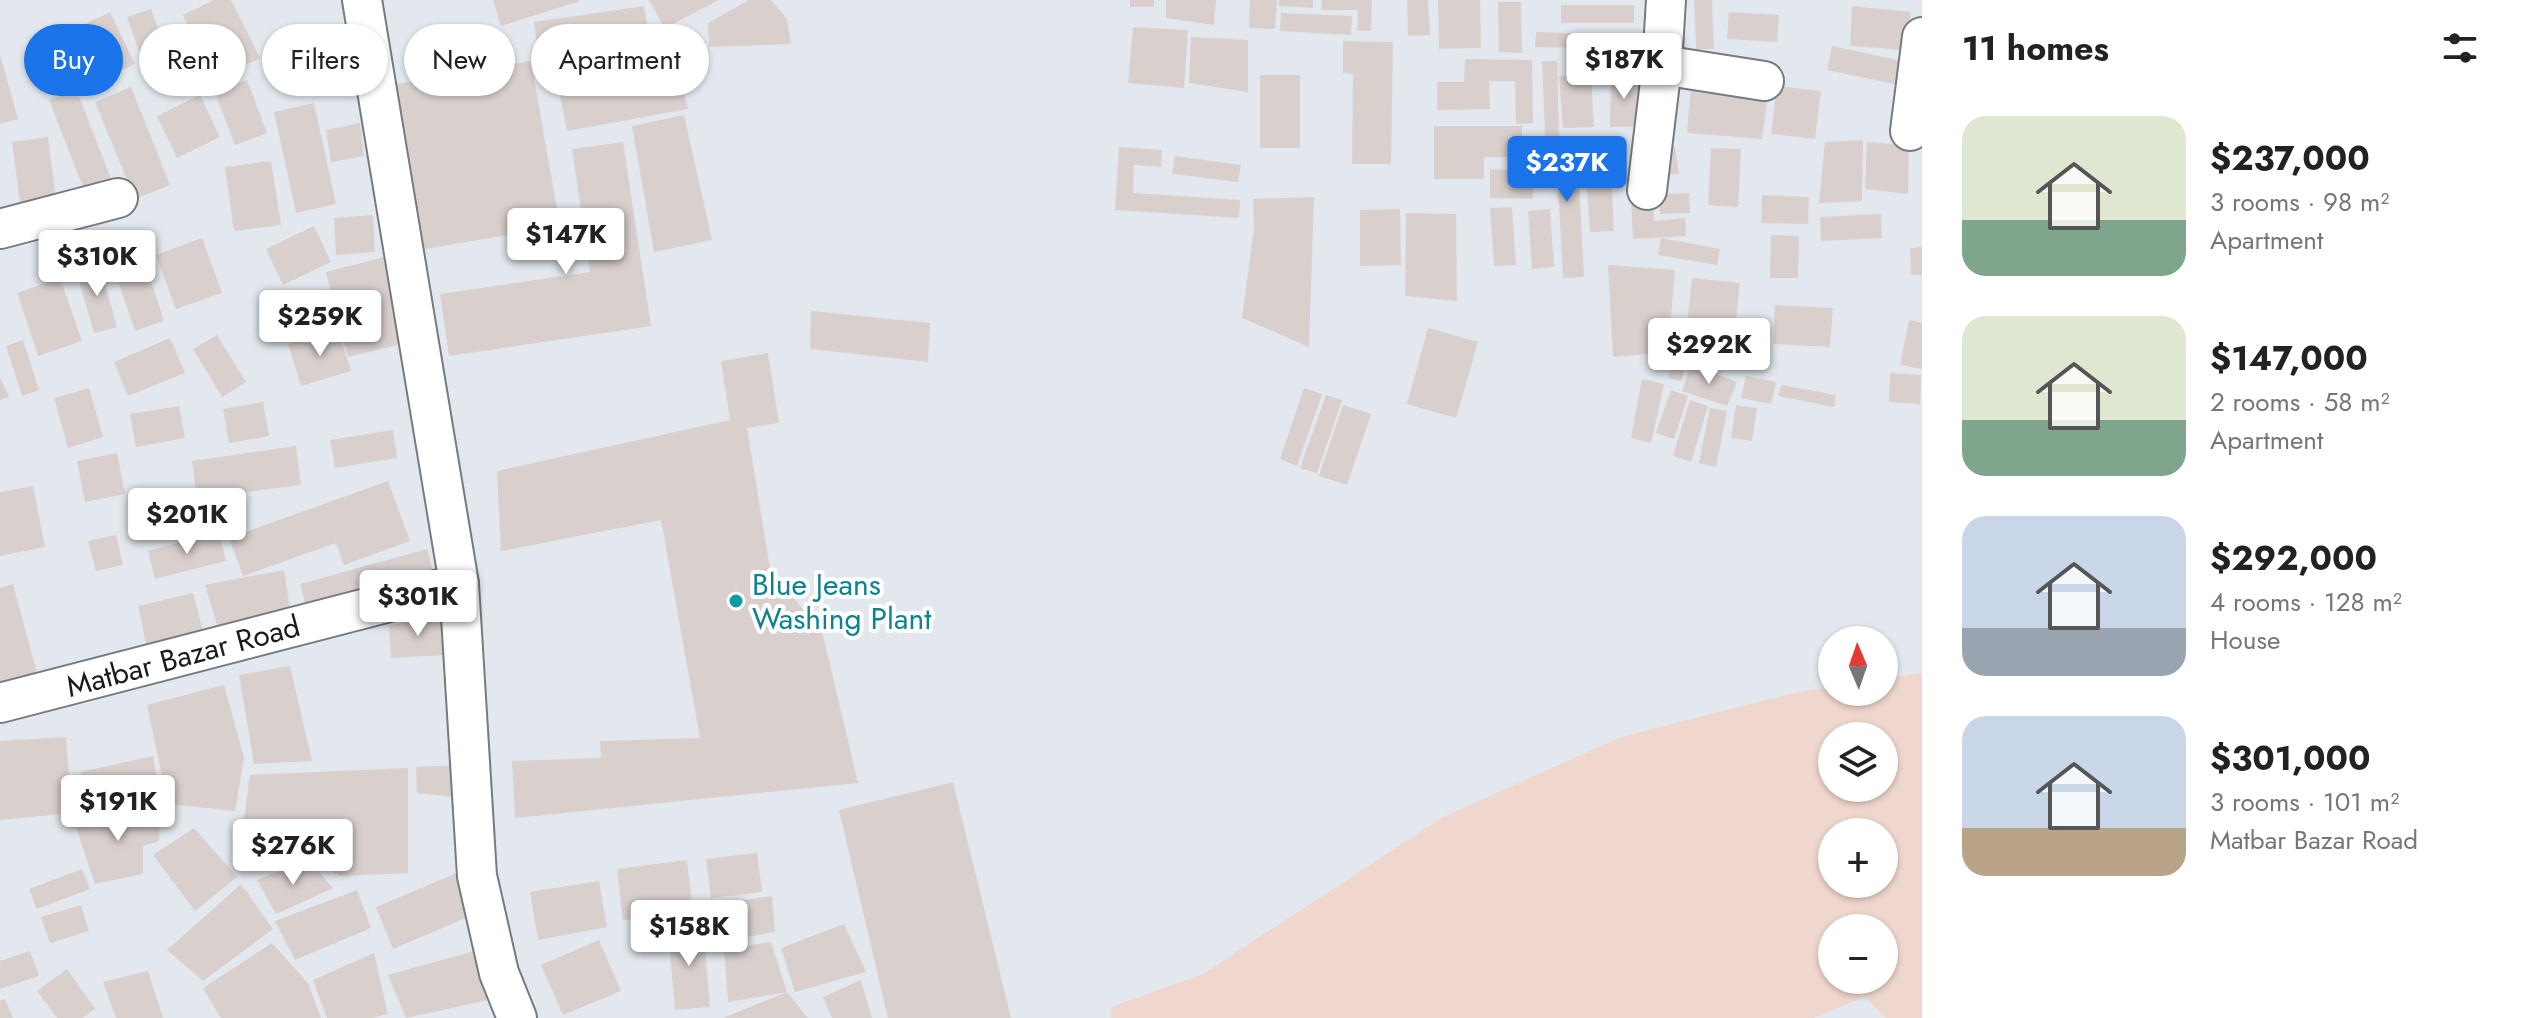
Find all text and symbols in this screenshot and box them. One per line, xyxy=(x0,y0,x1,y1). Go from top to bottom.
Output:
chip: Buy xyxy=(24,24,123,96)
chip: Rent xyxy=(139,24,246,96)
chip: Filters xyxy=(262,24,388,96)
chip: New xyxy=(404,24,515,96)
chip: Apartment xyxy=(531,24,709,96)
text: 11 homes xyxy=(1962,24,2109,73)
icon: filters xyxy=(2438,26,2482,70)
pin: $187K xyxy=(1568,33,1680,101)
text: $187K xyxy=(1584,40,1664,78)
text: $237,000 xyxy=(2210,134,2370,183)
pin: $237K xyxy=(1511,136,1623,204)
text: $237K xyxy=(1526,143,1608,181)
icon: home xyxy=(2026,148,2122,244)
text: 3 rooms · 98 m² xyxy=(2210,183,2389,221)
pin: $147K xyxy=(510,208,622,276)
text: $147K xyxy=(525,215,607,253)
text: Apartment xyxy=(2210,221,2323,259)
pin: $310K xyxy=(41,230,153,298)
text: $310K xyxy=(57,237,137,275)
pin: $259K xyxy=(264,290,376,358)
text: $259K xyxy=(277,297,363,335)
pin: $292K xyxy=(1653,318,1765,386)
text: $292K xyxy=(1666,325,1752,363)
text: $147,000 xyxy=(2210,334,2368,383)
icon: home xyxy=(2026,348,2122,444)
text: 2 rooms · 58 m² xyxy=(2210,383,2390,421)
text: Apartment xyxy=(2210,421,2323,459)
pin: $201K xyxy=(131,488,243,556)
text: $201K xyxy=(146,495,228,533)
text: $292,000 xyxy=(2210,534,2377,583)
icon: home xyxy=(2026,548,2122,644)
place label: Blue Jeans Washing Plant xyxy=(752,563,932,640)
pin: $301K xyxy=(362,570,474,638)
text: $301K xyxy=(378,577,458,615)
text: 4 rooms · 128 m² xyxy=(2210,583,2402,621)
marker: Blue Jeans Washing Plant xyxy=(727,592,745,610)
street label: Matbar Bazar Road xyxy=(61,604,305,708)
text: House xyxy=(2210,621,2280,659)
north arrow xyxy=(1818,626,1898,706)
map controls xyxy=(1818,626,1898,994)
button: layers xyxy=(1818,722,1898,802)
text: $301,000 xyxy=(2210,734,2371,783)
icon: home xyxy=(2026,748,2122,844)
pin: $191K xyxy=(62,775,174,843)
text: $191K xyxy=(79,782,157,820)
text: 3 rooms · 101 m² xyxy=(2210,783,2399,821)
button: + xyxy=(1818,818,1898,898)
pin: $276K xyxy=(237,819,349,887)
text: Matbar Bazar Road xyxy=(2210,821,2418,859)
text: $276K xyxy=(251,826,335,864)
pin: $158K xyxy=(633,900,745,968)
text: $158K xyxy=(649,907,729,945)
button: − xyxy=(1818,914,1898,994)

